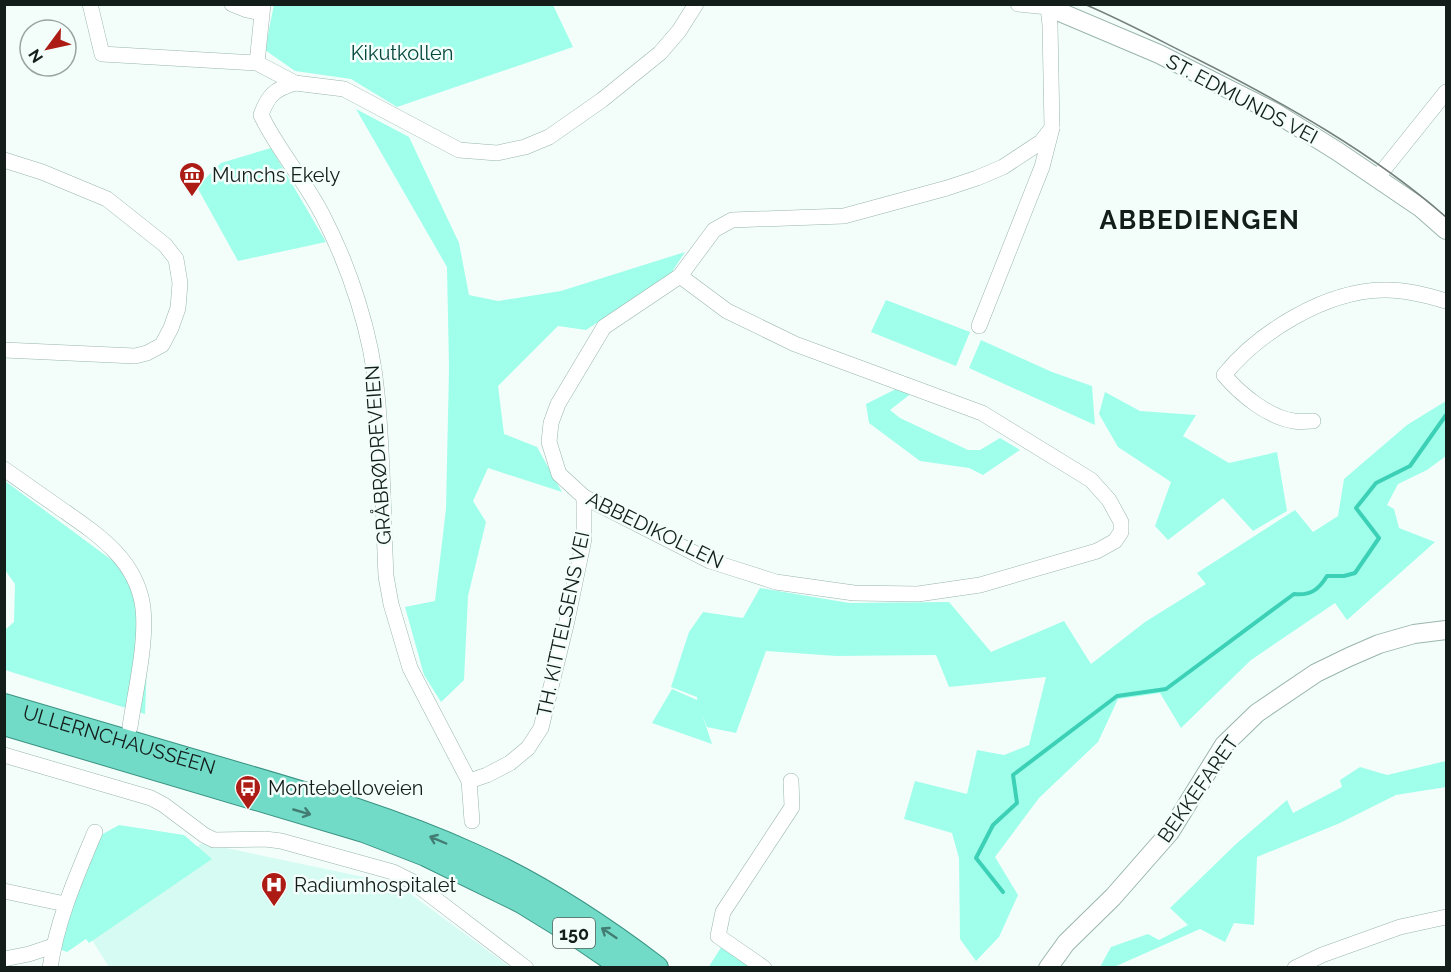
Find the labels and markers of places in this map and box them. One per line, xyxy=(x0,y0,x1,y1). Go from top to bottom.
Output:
museum icon: Munchs Ekely xyxy=(177,160,207,198)
place label: Munchs Ekely xyxy=(212,163,341,187)
bus stop icon: Montebelloveien xyxy=(233,773,263,811)
place label: Montebelloveien xyxy=(268,776,423,800)
hospital icon: Radiumhospitalet xyxy=(259,870,289,908)
place label: Radiumhospitalet xyxy=(294,873,456,897)

